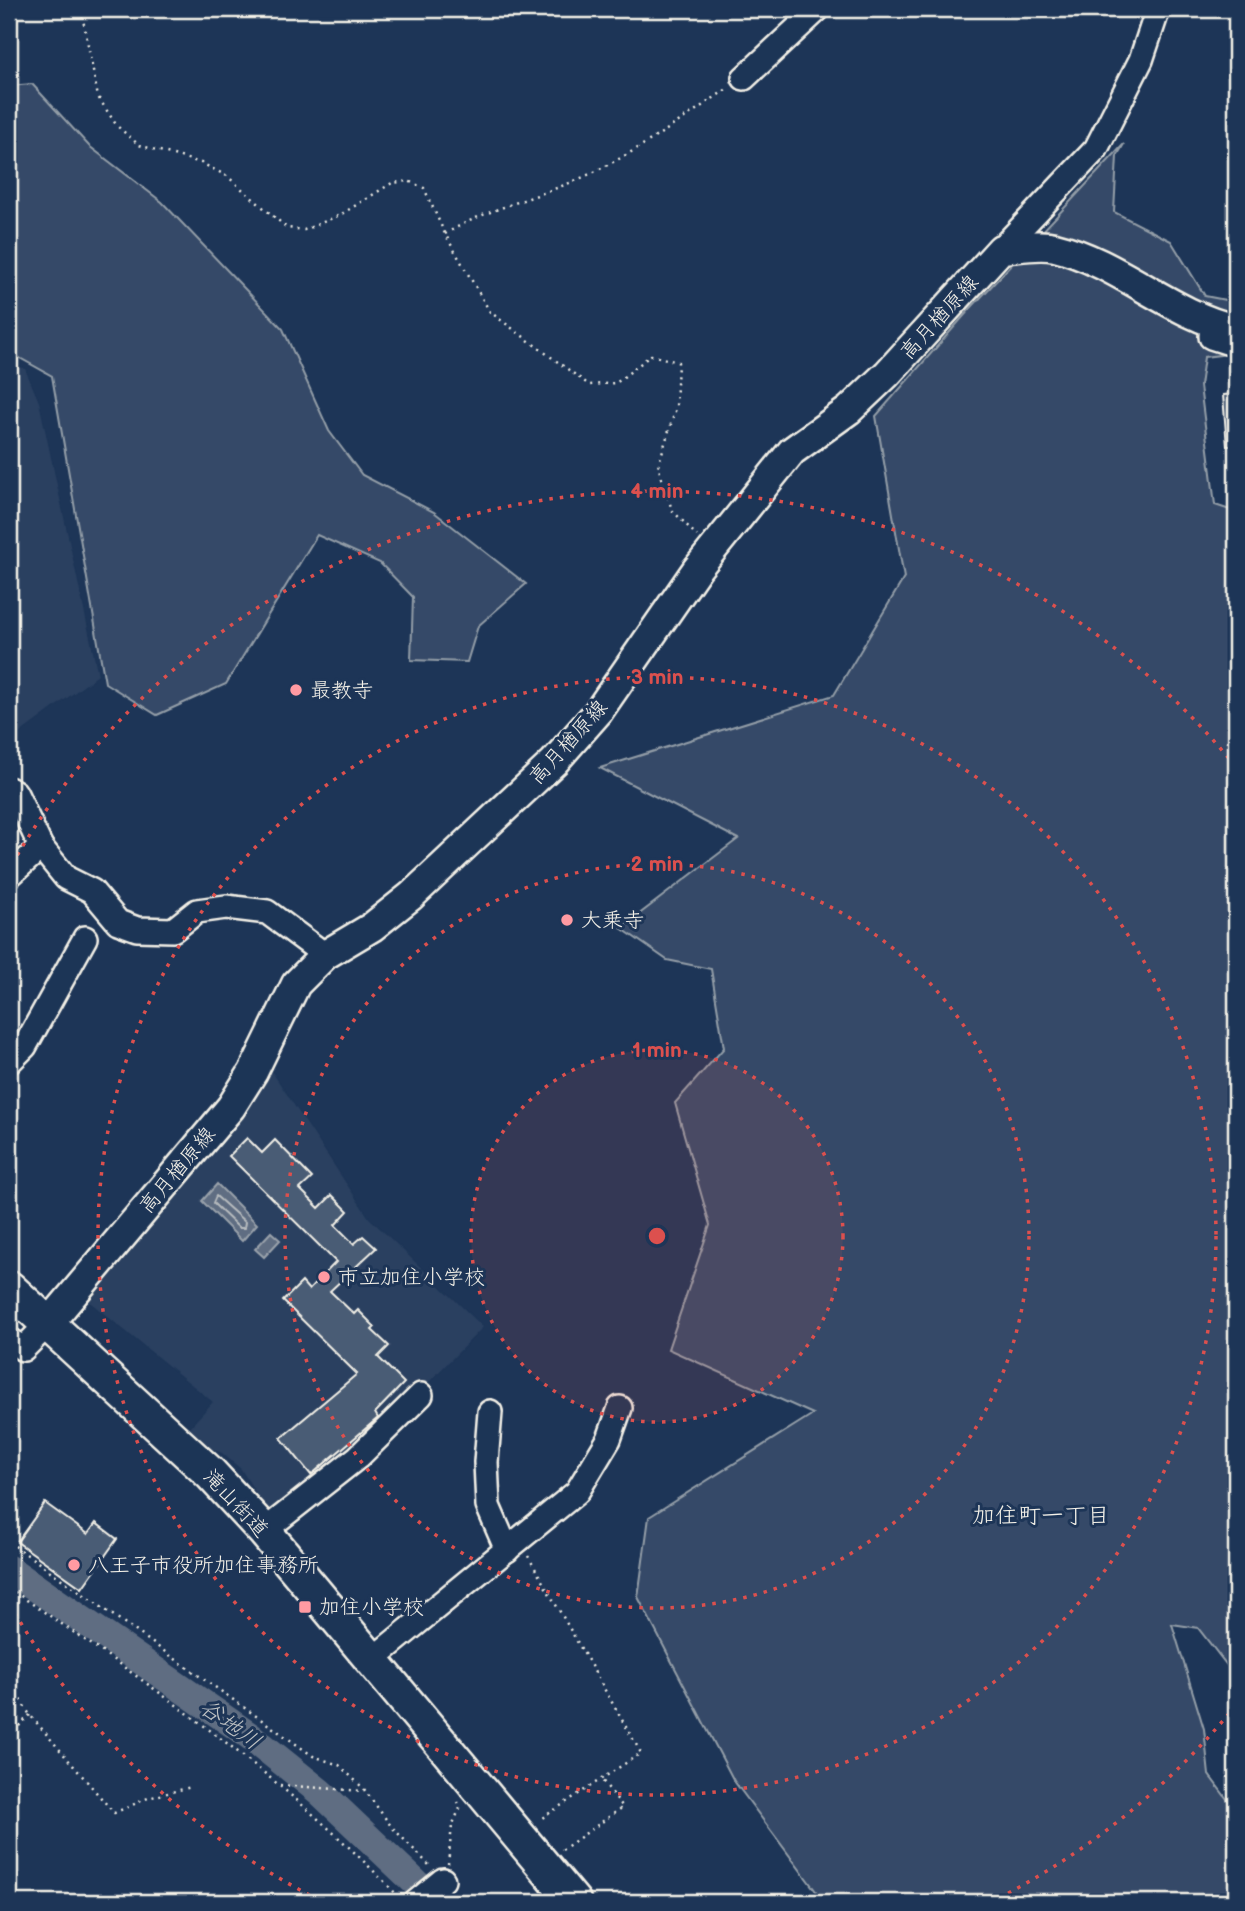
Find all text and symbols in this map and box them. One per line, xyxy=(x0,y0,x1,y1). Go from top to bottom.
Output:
street label: 高月楢原線 xyxy=(895,270,984,365)
text: 4 min xyxy=(631,479,683,504)
text: 3 min xyxy=(631,665,683,690)
place label: 最教寺 xyxy=(310,678,373,703)
marker: 最教寺 xyxy=(288,682,304,698)
street label: 高月楢原線 xyxy=(524,695,613,790)
text: 2 min xyxy=(630,852,684,877)
place label: 大乗寺 xyxy=(581,908,644,933)
marker: 大乗寺 xyxy=(559,912,575,928)
text: 1 min xyxy=(632,1038,682,1063)
street label: 高月楢原線 xyxy=(134,1122,221,1219)
centre of rings xyxy=(645,1224,669,1248)
place label: 市立加住小学校 xyxy=(338,1265,485,1290)
marker: 市立加住小学校 xyxy=(316,1269,332,1285)
street label: 滝山街道 xyxy=(198,1464,273,1543)
district label: 加住町一丁目 xyxy=(972,1502,1110,1530)
place label: 八王子市役所加住事務所 xyxy=(88,1553,319,1578)
marker: 八王子市役所加住事務所 xyxy=(66,1557,82,1573)
place label: 加住小学校 xyxy=(319,1595,424,1620)
marker: 加住小学校 xyxy=(297,1599,313,1615)
water label: 谷地川 xyxy=(194,1693,267,1756)

